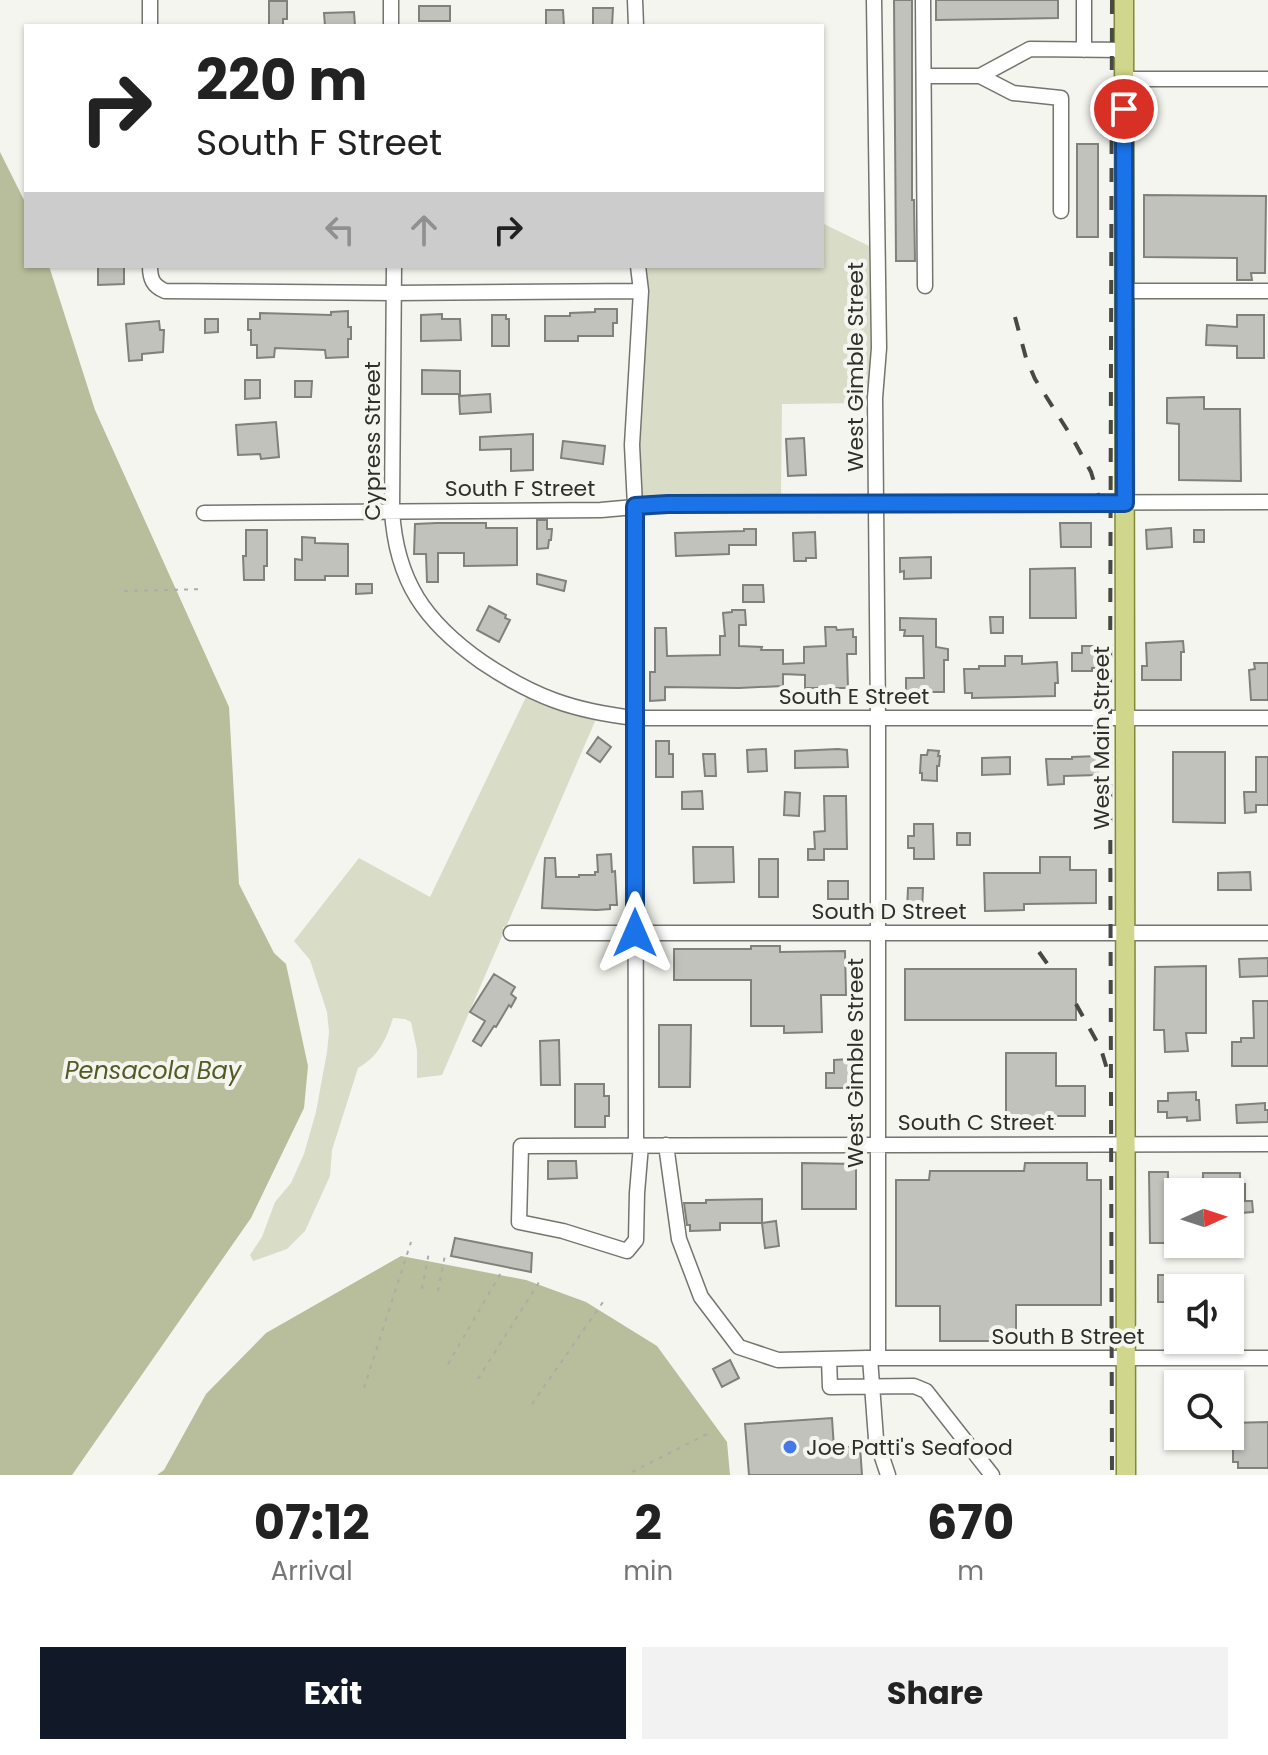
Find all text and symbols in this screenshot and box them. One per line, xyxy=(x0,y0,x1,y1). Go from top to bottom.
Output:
text: 220 m xyxy=(196,41,368,120)
icon: right xyxy=(64,56,168,160)
pin xyxy=(1090,75,1158,143)
icon: arrive xyxy=(1102,87,1146,131)
text: South F Street xyxy=(196,117,442,168)
icon: left xyxy=(318,208,362,252)
icon: ahead xyxy=(402,208,446,252)
icon: right xyxy=(486,208,530,252)
street label: West Gimble Street xyxy=(840,262,871,472)
street label: Cypress Street xyxy=(357,361,388,521)
street label: South F Street xyxy=(445,473,595,504)
street label: West Main Street xyxy=(1086,646,1117,830)
street label: South E Street xyxy=(779,681,929,712)
position arrow xyxy=(593,891,677,975)
street label: South D Street xyxy=(812,896,966,927)
street label: West Gimble Street xyxy=(840,958,871,1168)
water label: Pensacola Bay xyxy=(65,1054,243,1087)
street label: South C Street xyxy=(898,1107,1054,1138)
north arrow xyxy=(1164,1178,1244,1258)
map controls xyxy=(1164,1178,1244,1450)
button: sound xyxy=(1164,1274,1244,1354)
street label: South B Street xyxy=(992,1321,1144,1352)
button: search xyxy=(1164,1370,1244,1450)
place label: Joe Patti's Seafood xyxy=(806,1432,1013,1463)
marker: Joe Patti's Seafood xyxy=(781,1438,799,1456)
text: 07:12 xyxy=(254,1489,370,1556)
text: 2 xyxy=(635,1489,662,1556)
text: 670 xyxy=(927,1489,1014,1556)
text: Arrival xyxy=(271,1553,353,1589)
text: min xyxy=(623,1553,673,1589)
text: m xyxy=(957,1553,984,1589)
button: Exit xyxy=(40,1647,626,1739)
button: Share xyxy=(642,1647,1228,1739)

